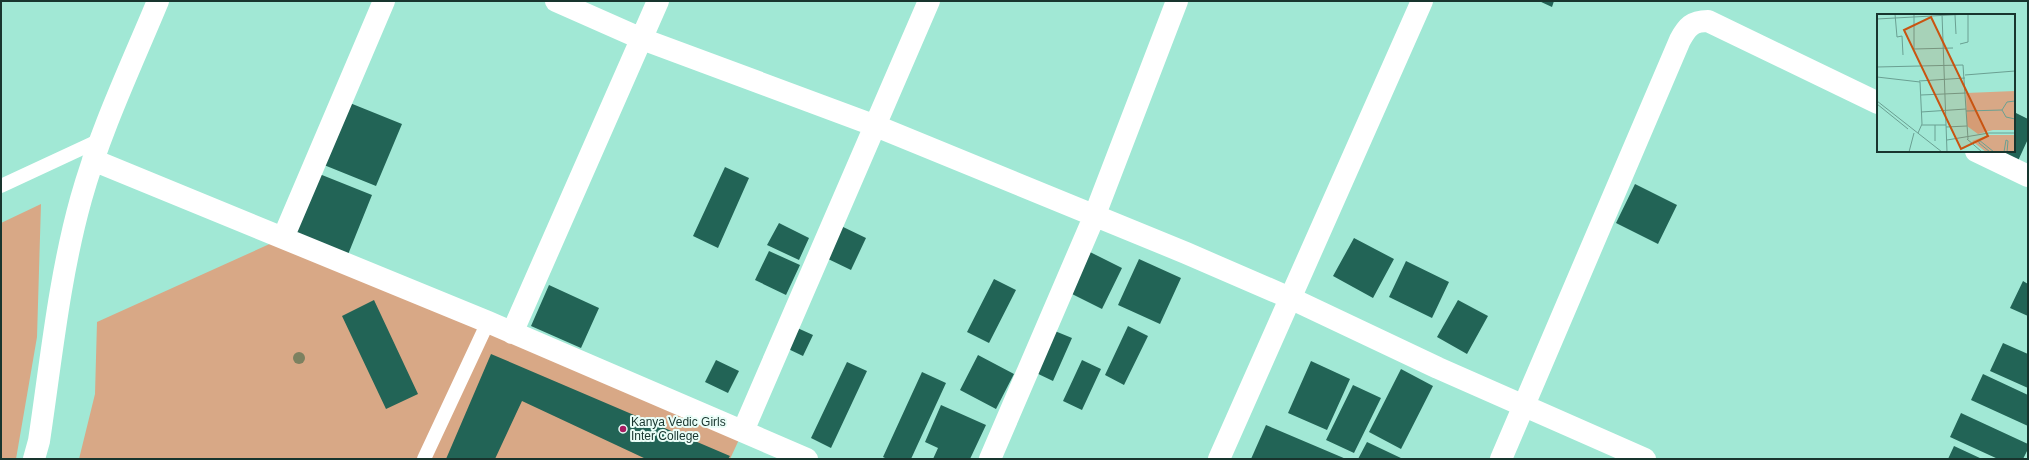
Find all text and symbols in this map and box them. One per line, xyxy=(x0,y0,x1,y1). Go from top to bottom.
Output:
inset map xyxy=(1877,14,2015,152)
place label: Kanya Vedic Girls Inter College xyxy=(631,415,726,443)
marker: Kanya Vedic Girls Inter College xyxy=(618,424,628,434)

